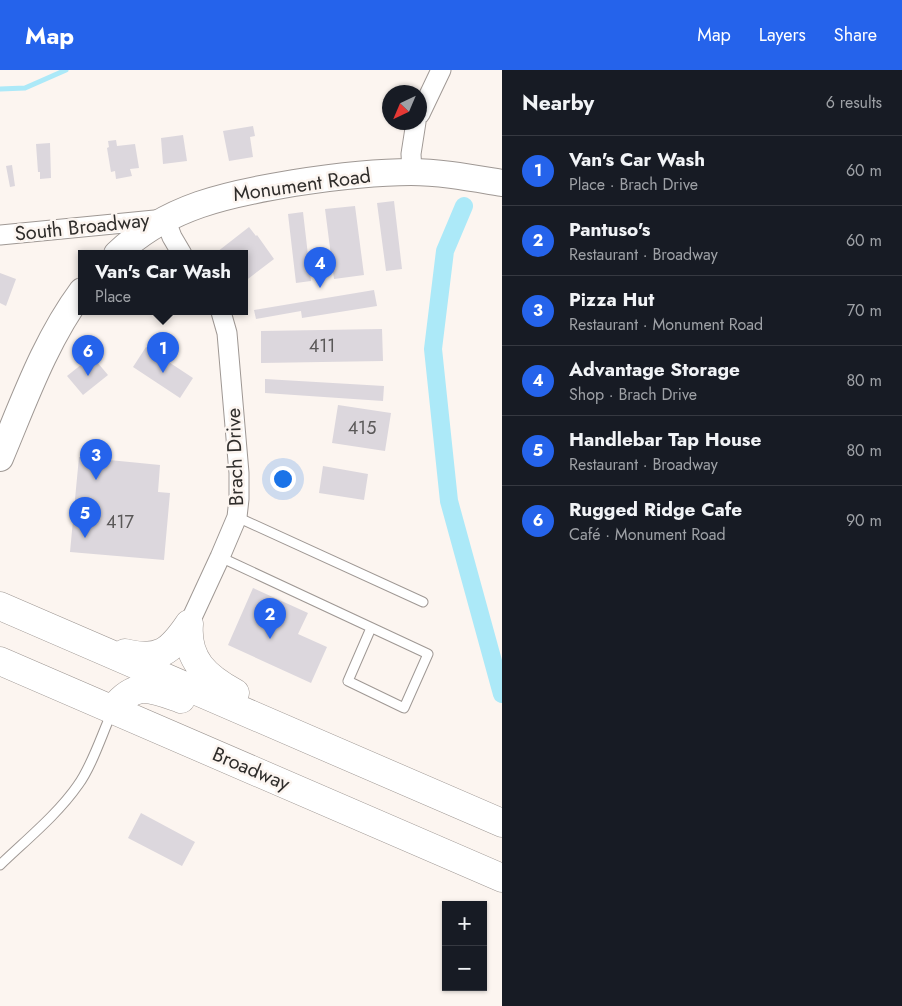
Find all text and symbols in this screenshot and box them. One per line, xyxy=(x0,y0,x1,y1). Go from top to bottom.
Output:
text: Map xyxy=(25,18,74,53)
text: Map xyxy=(697,22,731,48)
text: Layers xyxy=(759,22,806,48)
text: Share xyxy=(834,22,877,48)
north arrow xyxy=(382,85,427,130)
text: Nearby xyxy=(522,88,594,118)
text: 6 results xyxy=(826,91,882,114)
text: Van's Car Wash xyxy=(569,146,705,173)
text: 1 xyxy=(534,159,542,182)
text: 60 m xyxy=(846,159,882,182)
street label: Monument Road xyxy=(231,161,373,209)
text: Place · Brach Drive xyxy=(569,173,698,196)
street label: South Broadway xyxy=(13,205,151,248)
text: Pantuso's xyxy=(569,216,650,243)
text: 2 xyxy=(533,229,543,252)
text: 60 m xyxy=(846,229,882,252)
text: Restaurant · Broadway xyxy=(569,243,718,266)
pin: 4 xyxy=(304,247,336,288)
popup xyxy=(78,250,248,315)
text: Van's Car Wash xyxy=(95,258,231,285)
text: Place xyxy=(95,285,131,308)
text: Pizza Hut xyxy=(569,286,654,313)
text: 3 xyxy=(533,299,543,322)
text: 70 m xyxy=(847,299,882,322)
text: Restaurant · Monument Road xyxy=(569,313,763,336)
pin: 1 xyxy=(147,332,179,373)
house number: 411 xyxy=(309,333,335,359)
pin: 6 xyxy=(72,335,104,376)
text: Advantage Storage xyxy=(569,356,740,383)
text: 4 xyxy=(532,369,544,392)
text: 80 m xyxy=(846,369,882,392)
text: Shop · Brach Drive xyxy=(569,383,697,406)
street label: Brach Drive xyxy=(219,407,251,507)
house number: 415 xyxy=(348,415,376,441)
text: Handlebar Tap House xyxy=(569,426,761,453)
pin: 3 xyxy=(80,439,112,480)
text: 5 xyxy=(533,439,543,462)
text: 80 m xyxy=(846,439,882,462)
text: Restaurant · Broadway xyxy=(569,453,718,476)
your location xyxy=(270,466,296,492)
text: Rugged Ridge Cafe xyxy=(569,496,742,523)
pin: 5 xyxy=(69,497,101,538)
house number: 417 xyxy=(106,509,135,535)
text: 6 xyxy=(533,509,543,532)
text: 90 m xyxy=(846,509,882,532)
text: Café · Monument Road xyxy=(569,523,726,546)
pin: 2 xyxy=(254,598,286,639)
street label: Broadway xyxy=(208,740,294,798)
map controls xyxy=(442,901,487,991)
button: + xyxy=(442,901,487,946)
button: − xyxy=(442,946,487,991)

